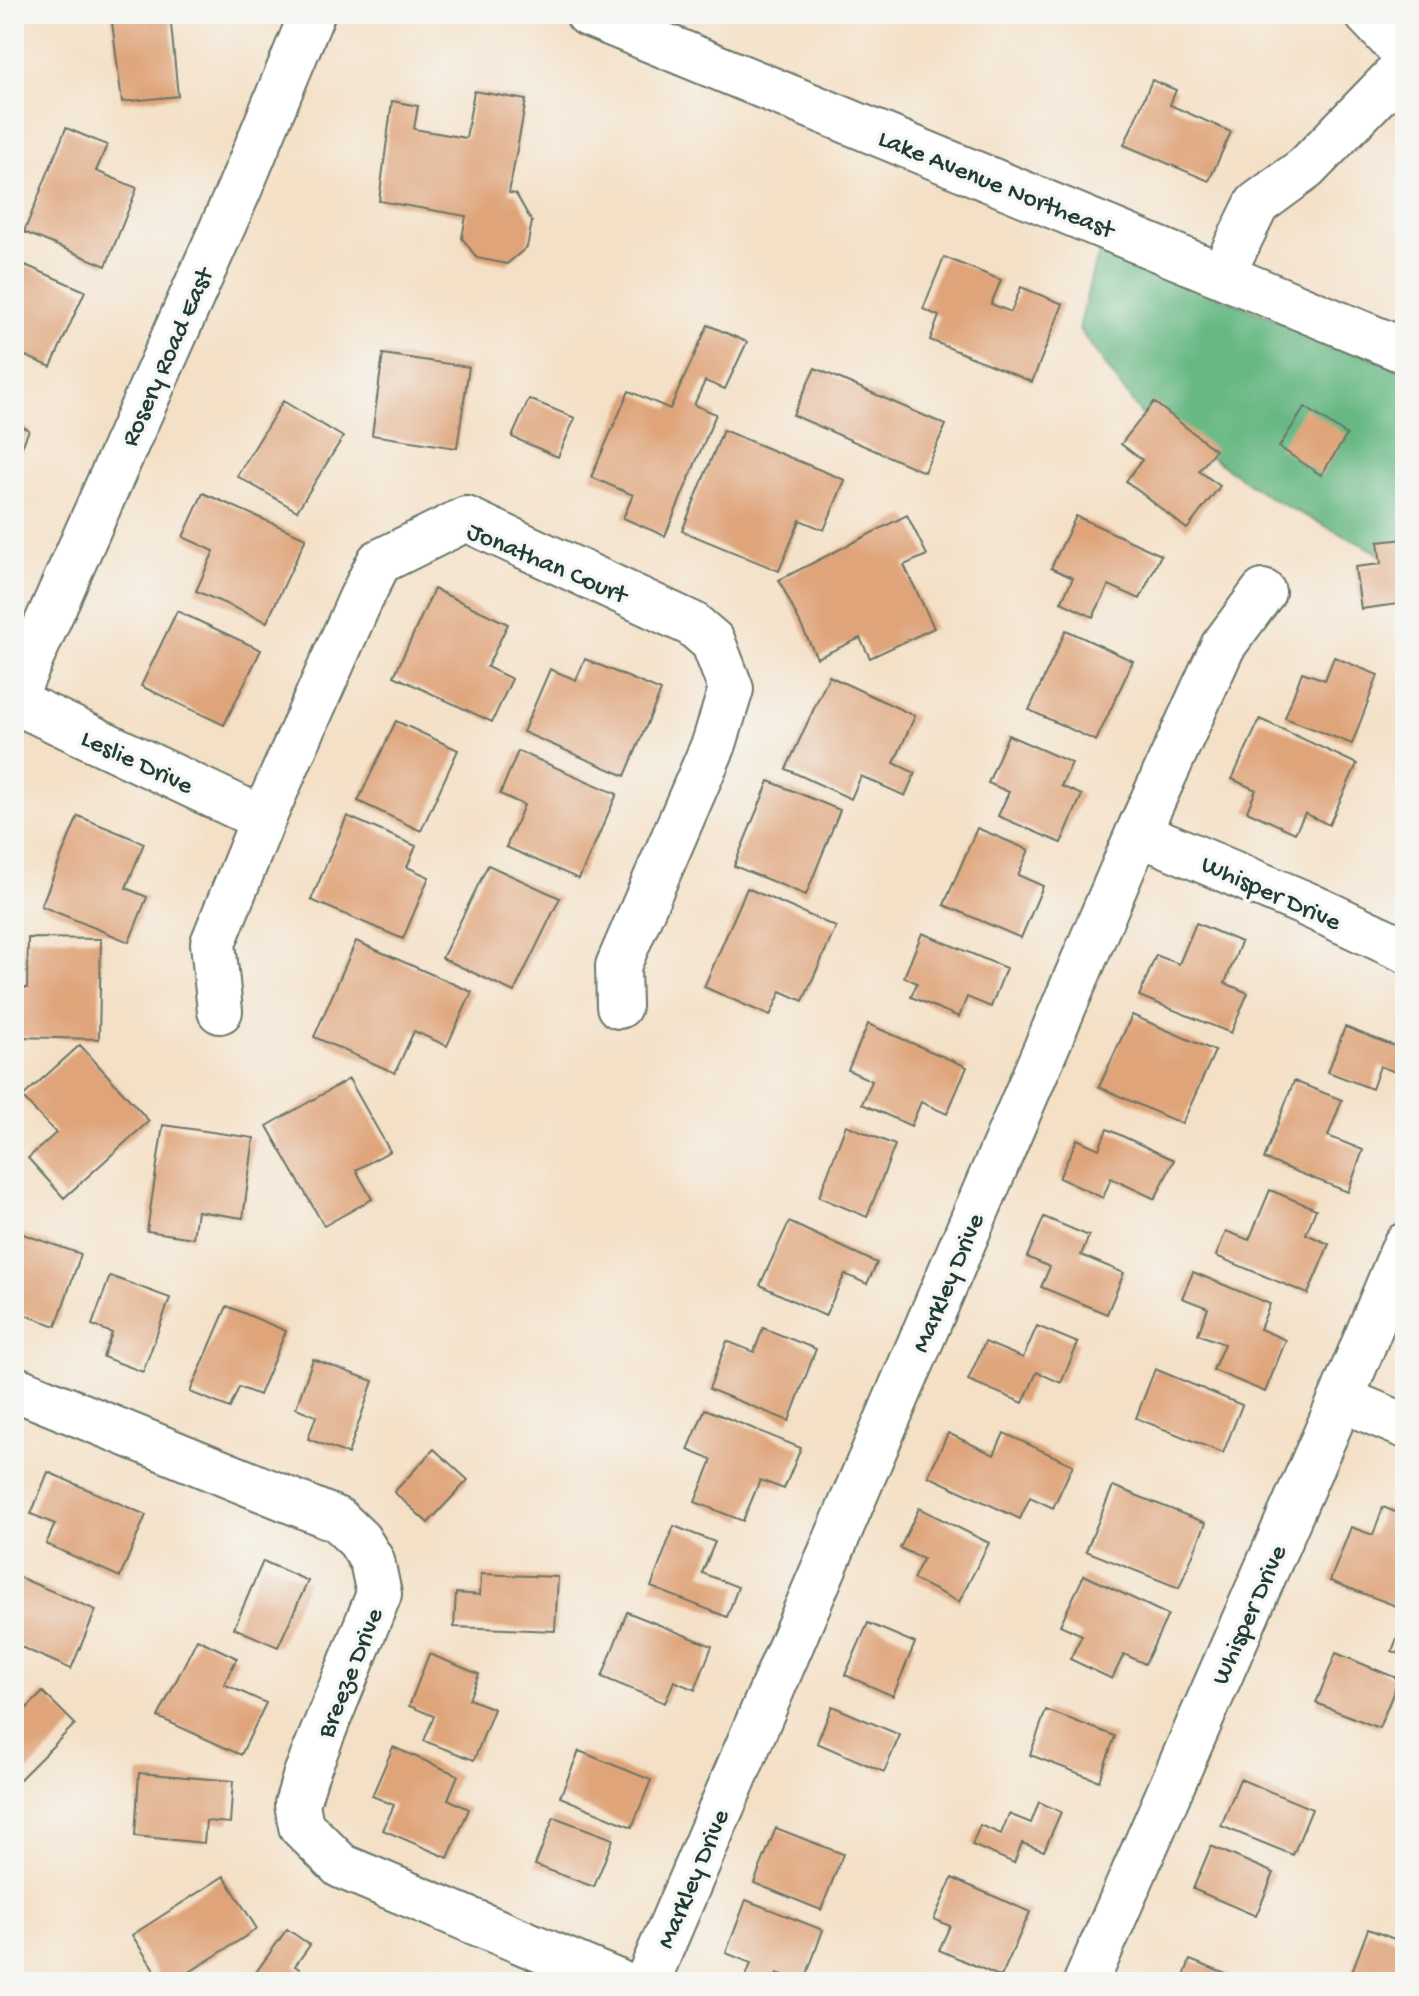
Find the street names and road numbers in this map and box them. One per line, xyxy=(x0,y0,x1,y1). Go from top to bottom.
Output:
street label: Lake Avenue Northeast xyxy=(873,125,1120,249)
street label: Rosery Road East xyxy=(116,262,223,452)
street label: Jonathan Court xyxy=(461,517,633,614)
street label: Leslie Drive xyxy=(75,725,198,804)
street label: Whisper Drive xyxy=(1196,851,1345,940)
street label: Markley Drive xyxy=(907,1209,994,1358)
street label: Whisper Drive xyxy=(1207,1541,1296,1690)
street label: Breeze Drive xyxy=(312,1604,392,1744)
street label: Markley Drive xyxy=(652,1805,739,1954)

